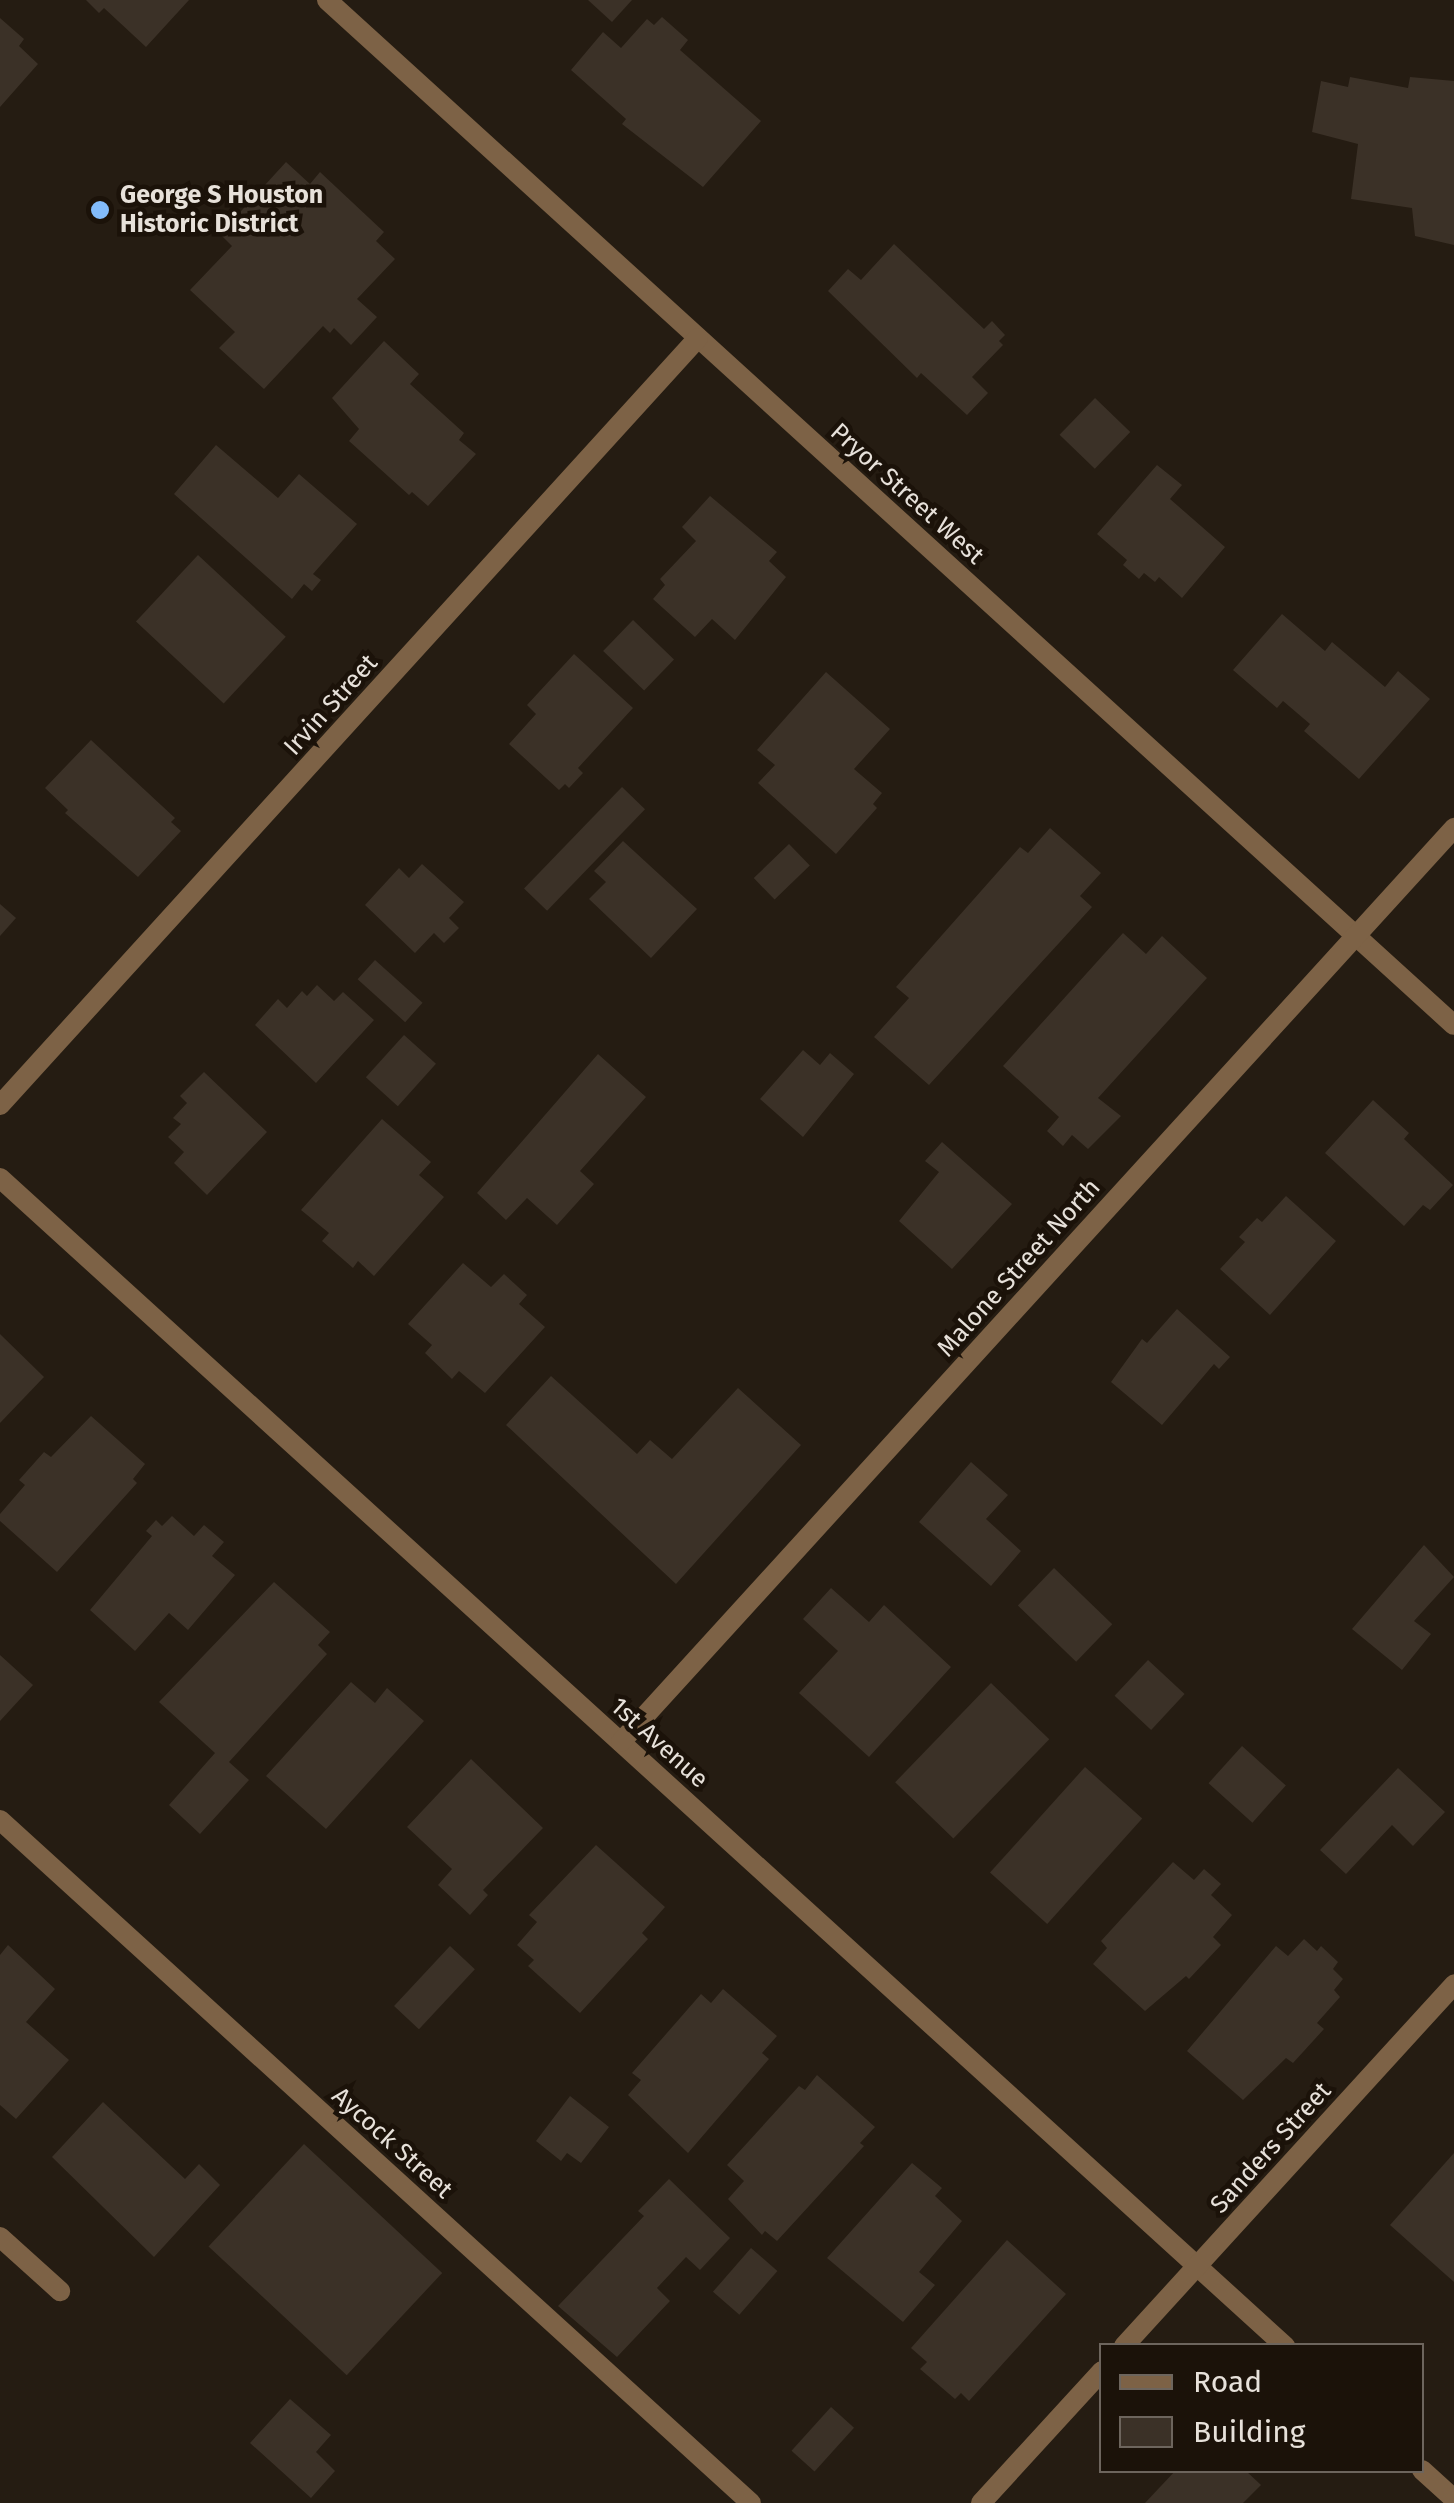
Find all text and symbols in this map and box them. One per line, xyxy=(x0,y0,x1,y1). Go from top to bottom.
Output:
place label: George S Houston Historic District xyxy=(120,181,323,240)
marker: George S Houston Historic District xyxy=(89,199,111,221)
street label: Pryor Street West xyxy=(824,417,990,571)
street label: Irvin Street xyxy=(278,648,384,762)
street label: Malone Street North xyxy=(931,1173,1107,1363)
street label: 1st Avenue xyxy=(604,1691,714,1795)
street label: Sanders Street xyxy=(1204,2076,1338,2220)
street label: Aycock Street xyxy=(326,2081,458,2205)
legend xyxy=(1099,2343,1424,2473)
text: Road xyxy=(1193,2364,1262,2400)
text: Building xyxy=(1193,2414,1305,2450)

